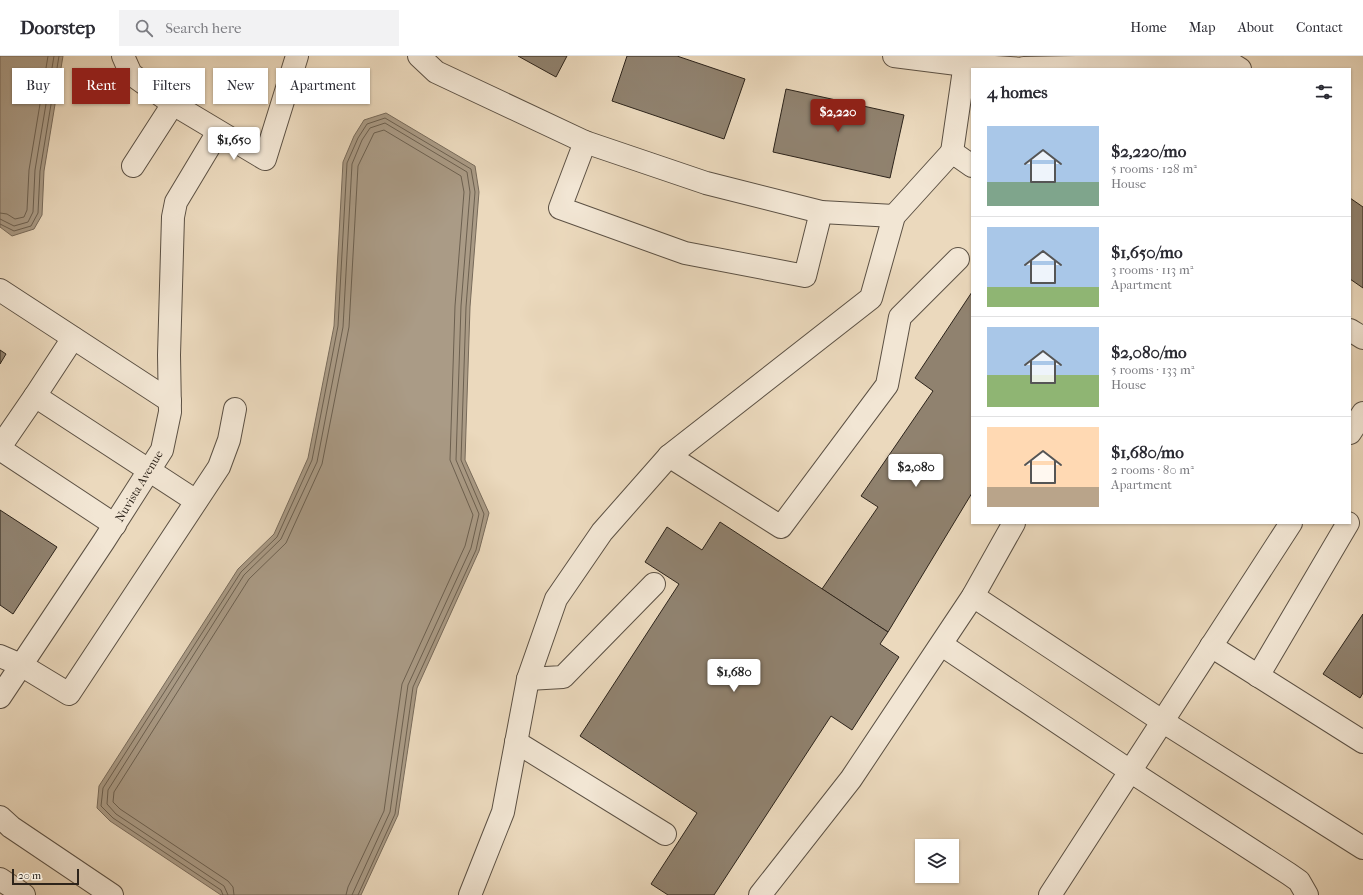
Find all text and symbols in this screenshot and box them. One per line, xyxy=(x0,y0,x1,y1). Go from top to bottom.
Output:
search box xyxy=(119,10,399,46)
text: Doorstep xyxy=(20,17,95,39)
icon: search xyxy=(133,17,155,39)
text: Search here xyxy=(165,19,241,37)
text: Home xyxy=(1130,19,1167,36)
text: Map xyxy=(1189,19,1216,36)
text: About xyxy=(1238,19,1274,36)
text: Contact xyxy=(1296,19,1343,36)
chip: Buy xyxy=(12,68,64,104)
chip: Rent xyxy=(72,68,130,104)
chip: Filters xyxy=(138,68,205,104)
chip: New xyxy=(213,68,268,104)
chip: Apartment xyxy=(276,68,370,104)
icon: filters xyxy=(1313,81,1335,103)
text: 4 homes xyxy=(987,82,1047,102)
pin: $2,220 xyxy=(805,99,871,133)
text: $2,220 xyxy=(819,104,857,119)
pin: $1,650 xyxy=(201,127,267,161)
text: $1,650 xyxy=(217,132,251,147)
text: $2,220/mo xyxy=(1111,141,1186,161)
icon: home xyxy=(1019,142,1067,190)
text: 5 rooms · 128 m² xyxy=(1111,161,1197,176)
text: House xyxy=(1111,176,1146,191)
text: $1,650/mo xyxy=(1111,242,1183,262)
icon: home xyxy=(1019,243,1067,291)
text: 3 rooms · 113 m² xyxy=(1111,262,1193,277)
text: Apartment xyxy=(1111,277,1172,292)
text: $2,080/mo xyxy=(1111,342,1187,362)
icon: home xyxy=(1019,343,1067,391)
text: 5 rooms · 133 m² xyxy=(1111,362,1194,377)
text: House xyxy=(1111,377,1146,392)
text: $1,680/mo xyxy=(1111,442,1184,462)
icon: home xyxy=(1019,443,1067,491)
street label: Nuvista Avenue xyxy=(112,448,166,524)
pin: $2,080 xyxy=(883,454,949,488)
text: $2,080 xyxy=(897,459,935,474)
text: 2 rooms · 80 m² xyxy=(1111,462,1194,477)
text: Apartment xyxy=(1111,477,1172,492)
pin: $1,680 xyxy=(701,659,767,693)
text: $1,680 xyxy=(716,664,752,679)
map controls xyxy=(915,839,959,883)
button: layers xyxy=(915,839,959,883)
scale bar xyxy=(12,867,79,886)
text: 20 m xyxy=(18,869,41,882)

